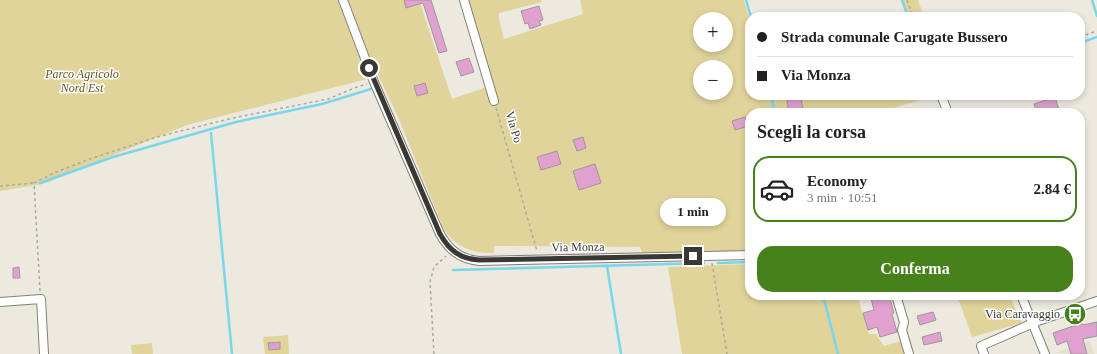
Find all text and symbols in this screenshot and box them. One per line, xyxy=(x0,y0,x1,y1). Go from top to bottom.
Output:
map controls xyxy=(693,12,733,100)
button: + xyxy=(693,12,733,52)
text: Strada comunale Carugate Bussero xyxy=(781,29,1008,45)
route start xyxy=(360,59,378,77)
button: − xyxy=(693,60,733,100)
park label: Parco Agricolo Nord Est xyxy=(44,67,119,95)
text: Via Monza xyxy=(781,67,851,83)
street label: Via Po xyxy=(503,110,525,144)
text: Scegli la corsa xyxy=(757,122,866,142)
icon: car xyxy=(759,171,795,207)
text: Economy xyxy=(807,173,867,189)
text: 2.84 € xyxy=(1034,181,1071,197)
text: 3 min · 10:51 xyxy=(807,190,877,205)
callout: 1 min xyxy=(660,198,726,226)
text: 1 min xyxy=(677,204,709,219)
street label: Via Monza xyxy=(551,240,605,254)
button: Conferma xyxy=(757,246,1073,292)
route end xyxy=(684,247,702,265)
bus stop icon: Via Caravaggio xyxy=(1062,301,1088,327)
place label: Via Caravaggio xyxy=(985,307,1060,321)

